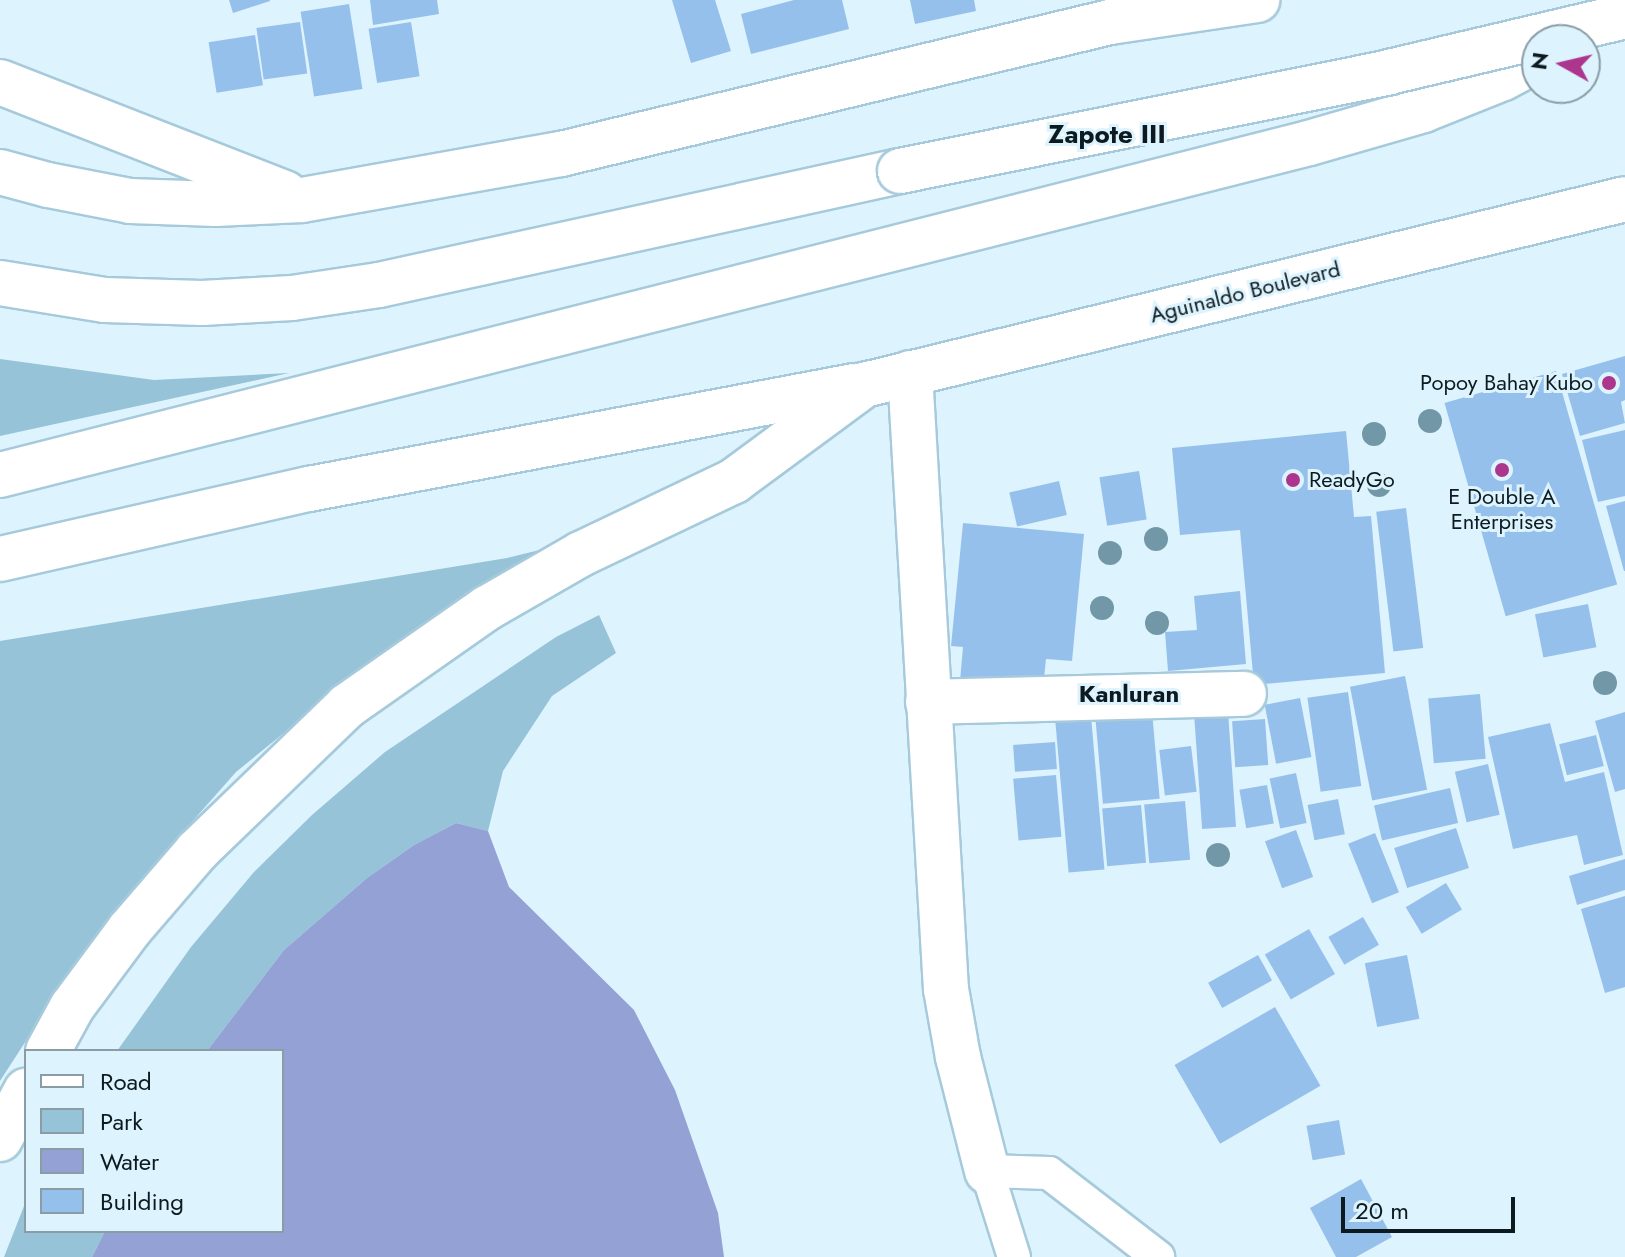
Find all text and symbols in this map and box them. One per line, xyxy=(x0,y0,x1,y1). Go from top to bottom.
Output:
north arrow xyxy=(1521,24,1601,104)
text: N xyxy=(1522,50,1556,72)
district label: Zapote III xyxy=(1048,119,1166,151)
street label: Aguinaldo Boulevard xyxy=(1147,256,1343,328)
place label: Popoy Bahay Kubo xyxy=(1420,370,1593,396)
marker: Popoy Bahay Kubo xyxy=(1600,374,1618,392)
marker: E Double A Enterprises xyxy=(1493,461,1511,479)
place label: ReadyGo xyxy=(1309,467,1395,493)
marker: ReadyGo xyxy=(1284,471,1302,489)
place label: E Double A Enterprises xyxy=(1448,483,1556,534)
district label: Kanluran xyxy=(1079,680,1179,708)
legend xyxy=(24,1049,284,1233)
text: Road xyxy=(100,1064,152,1099)
text: Park xyxy=(100,1104,143,1139)
text: Water xyxy=(100,1144,159,1179)
scale bar xyxy=(1345,1181,1519,1231)
text: Building xyxy=(100,1184,184,1219)
text: 20 m xyxy=(1355,1193,1409,1228)

